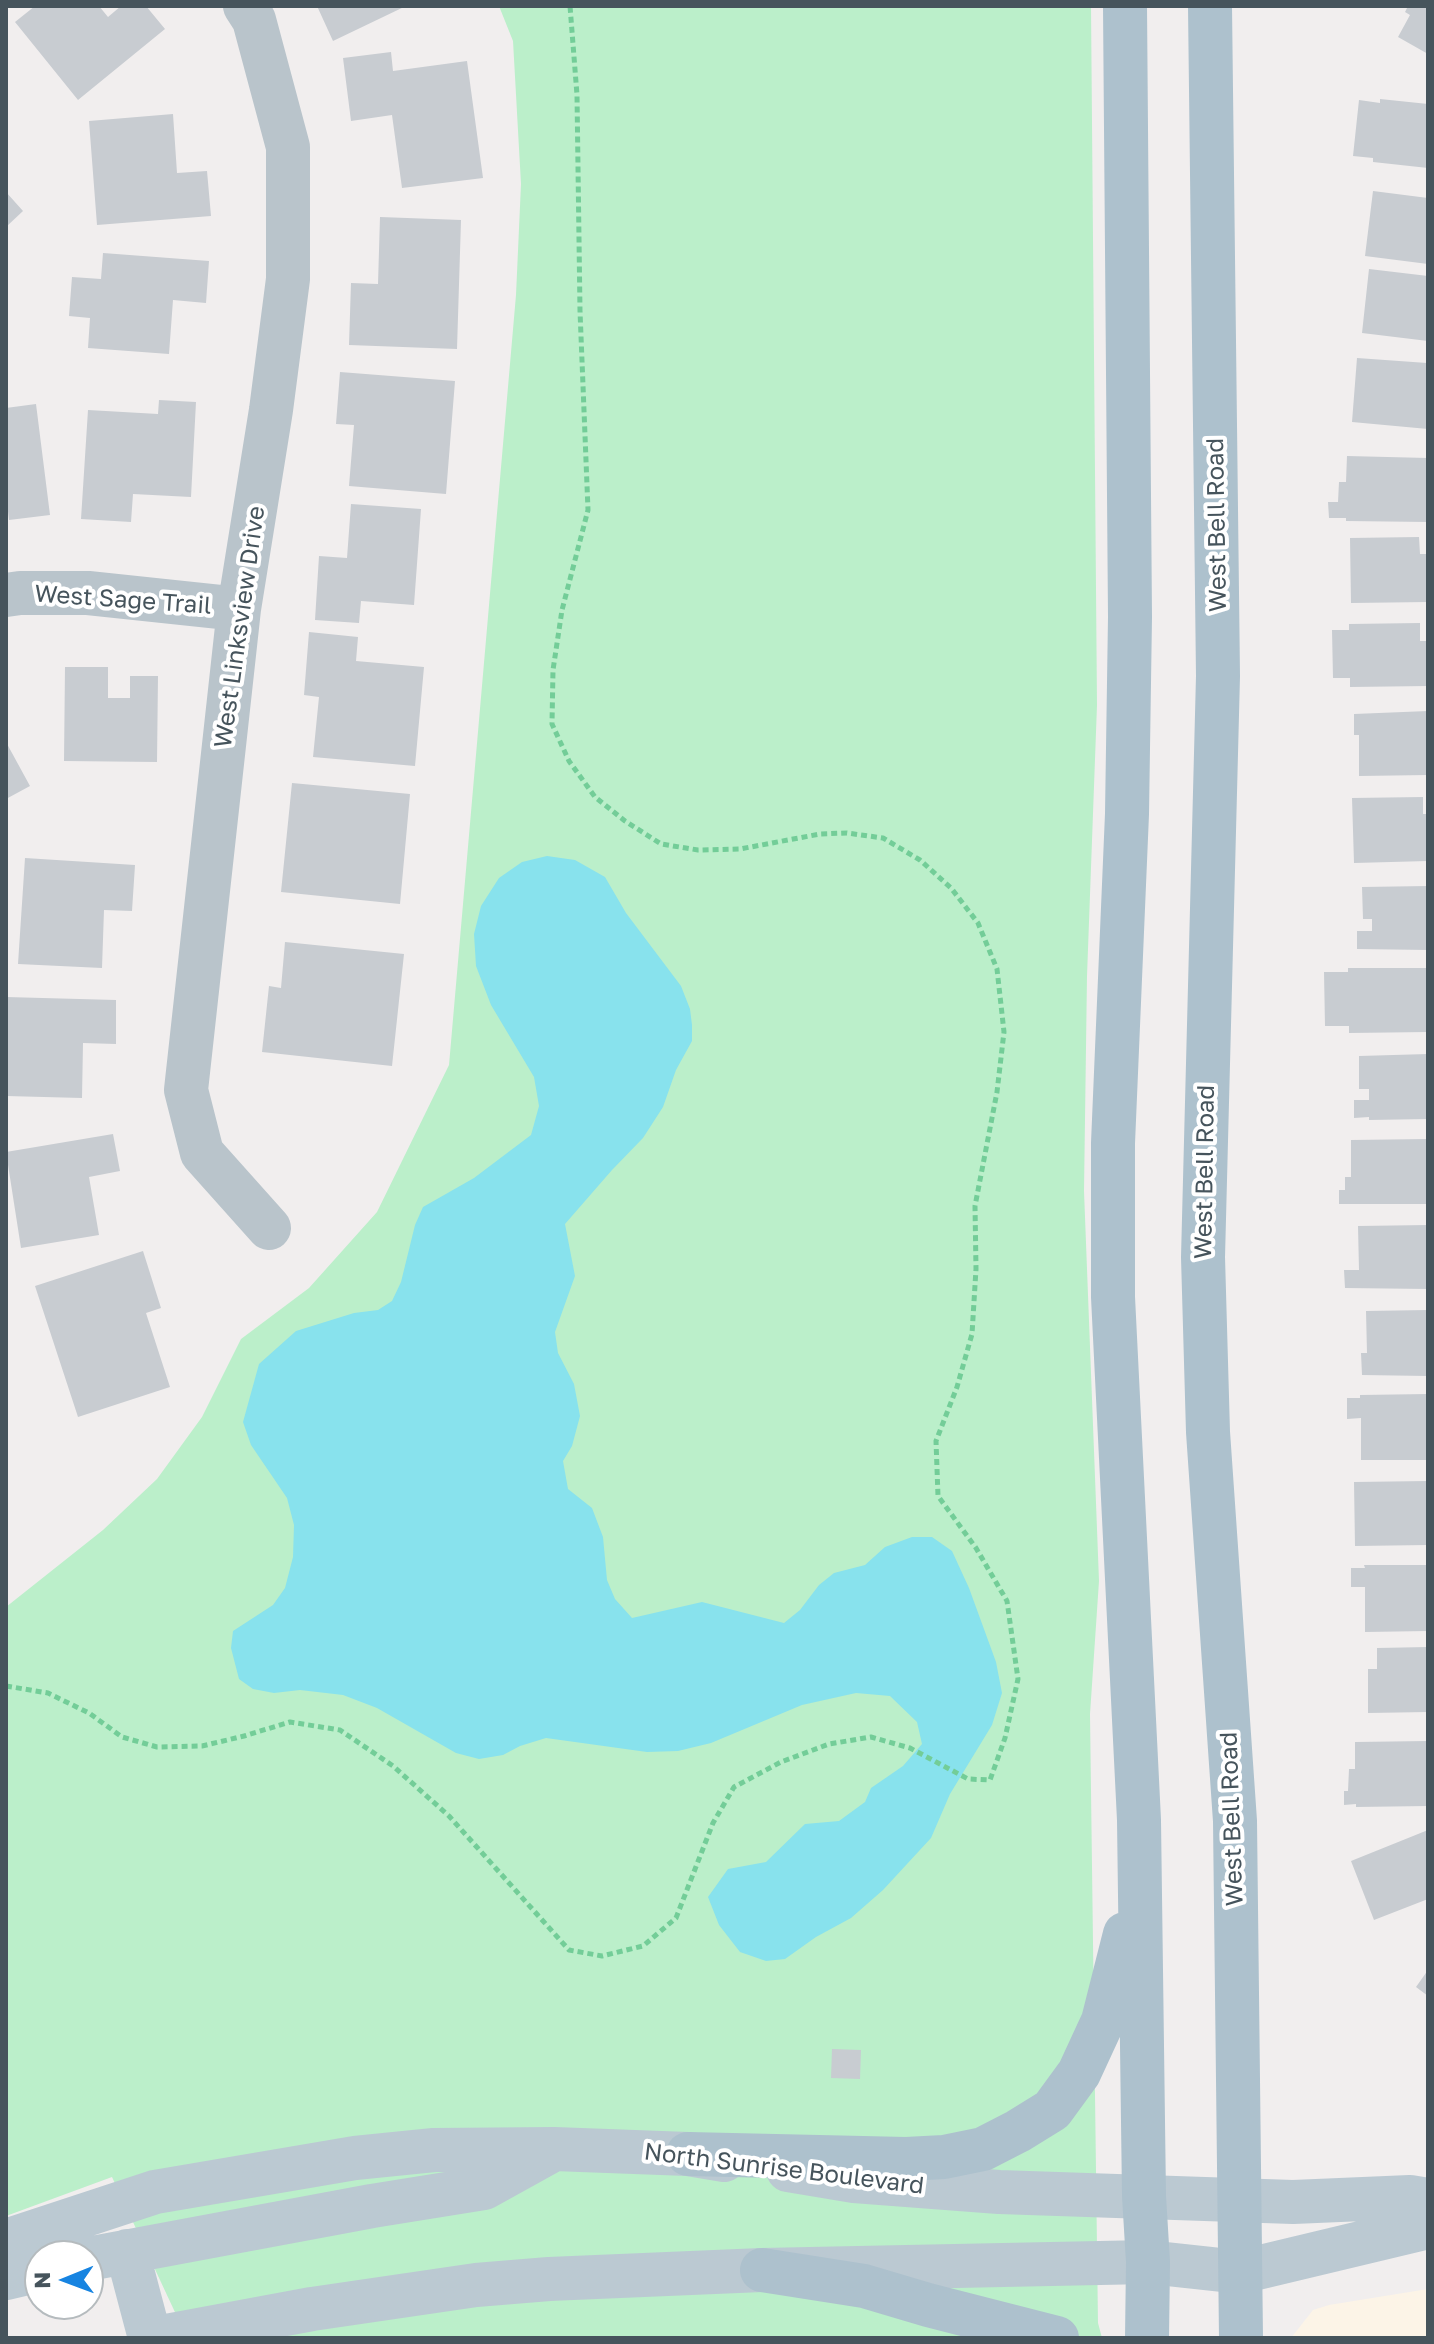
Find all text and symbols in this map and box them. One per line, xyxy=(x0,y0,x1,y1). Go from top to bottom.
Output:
street label: West Bell Road xyxy=(1201,438,1233,612)
street label: West Linksview Drive xyxy=(209,504,271,750)
street label: West Sage Trail xyxy=(33,579,213,621)
street label: West Bell Road xyxy=(1189,1085,1221,1259)
street label: West Bell Road xyxy=(1215,1731,1249,1907)
street label: North Sunrise Boulevard xyxy=(642,2138,926,2200)
north arrow xyxy=(24,2240,104,2320)
text: N xyxy=(28,2272,55,2289)

